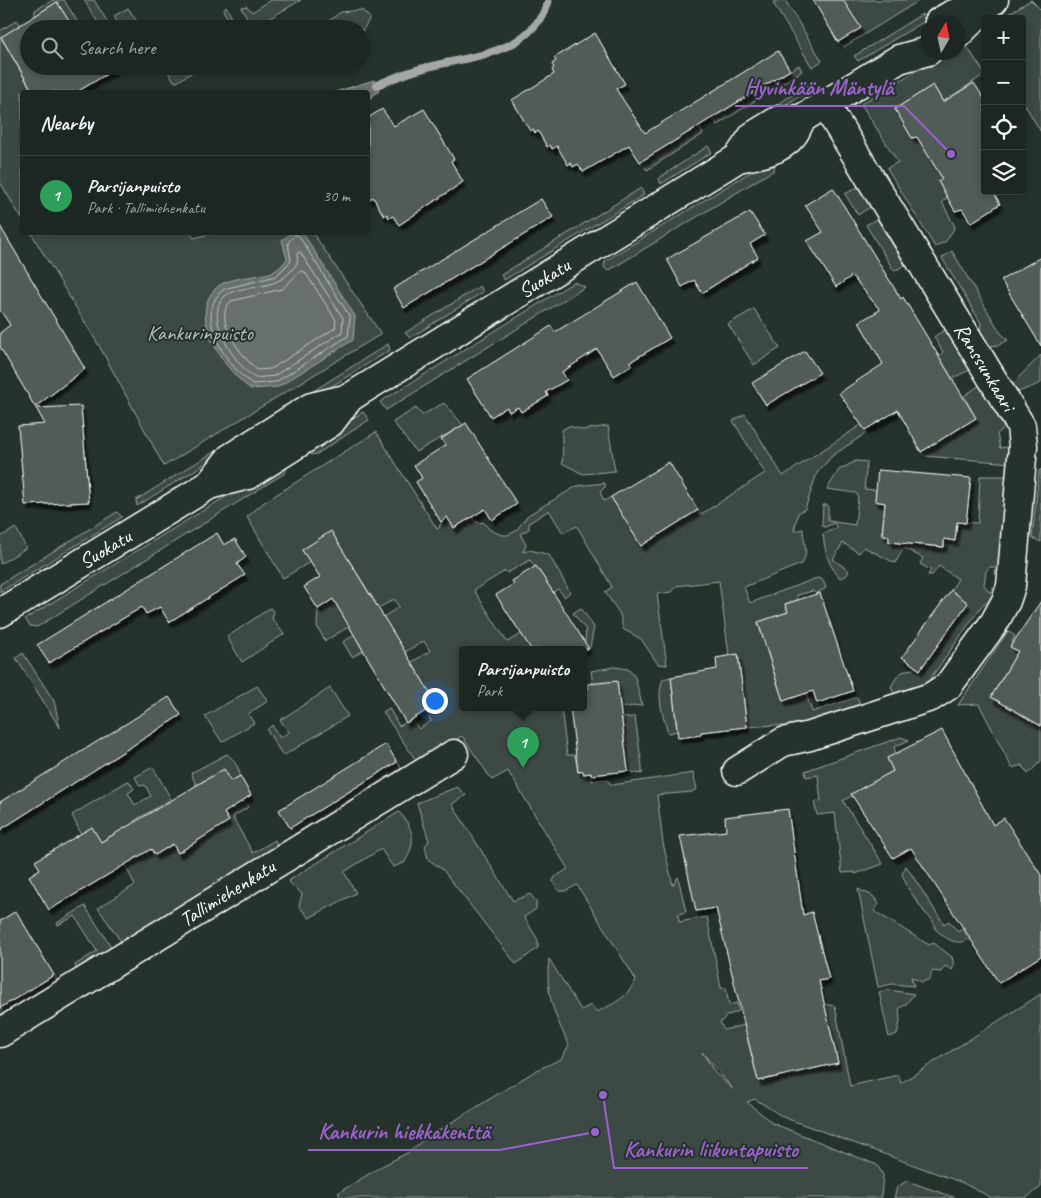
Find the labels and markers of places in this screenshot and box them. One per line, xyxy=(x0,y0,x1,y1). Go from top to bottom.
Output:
callout: Hyvinkään Mäntylä xyxy=(735,69,904,106)
pin: 1 xyxy=(507,727,539,768)
callout: Kankurin hiekkakenttä xyxy=(308,1113,500,1150)
callout: Kankurin liikuntapuisto xyxy=(614,1131,808,1168)

